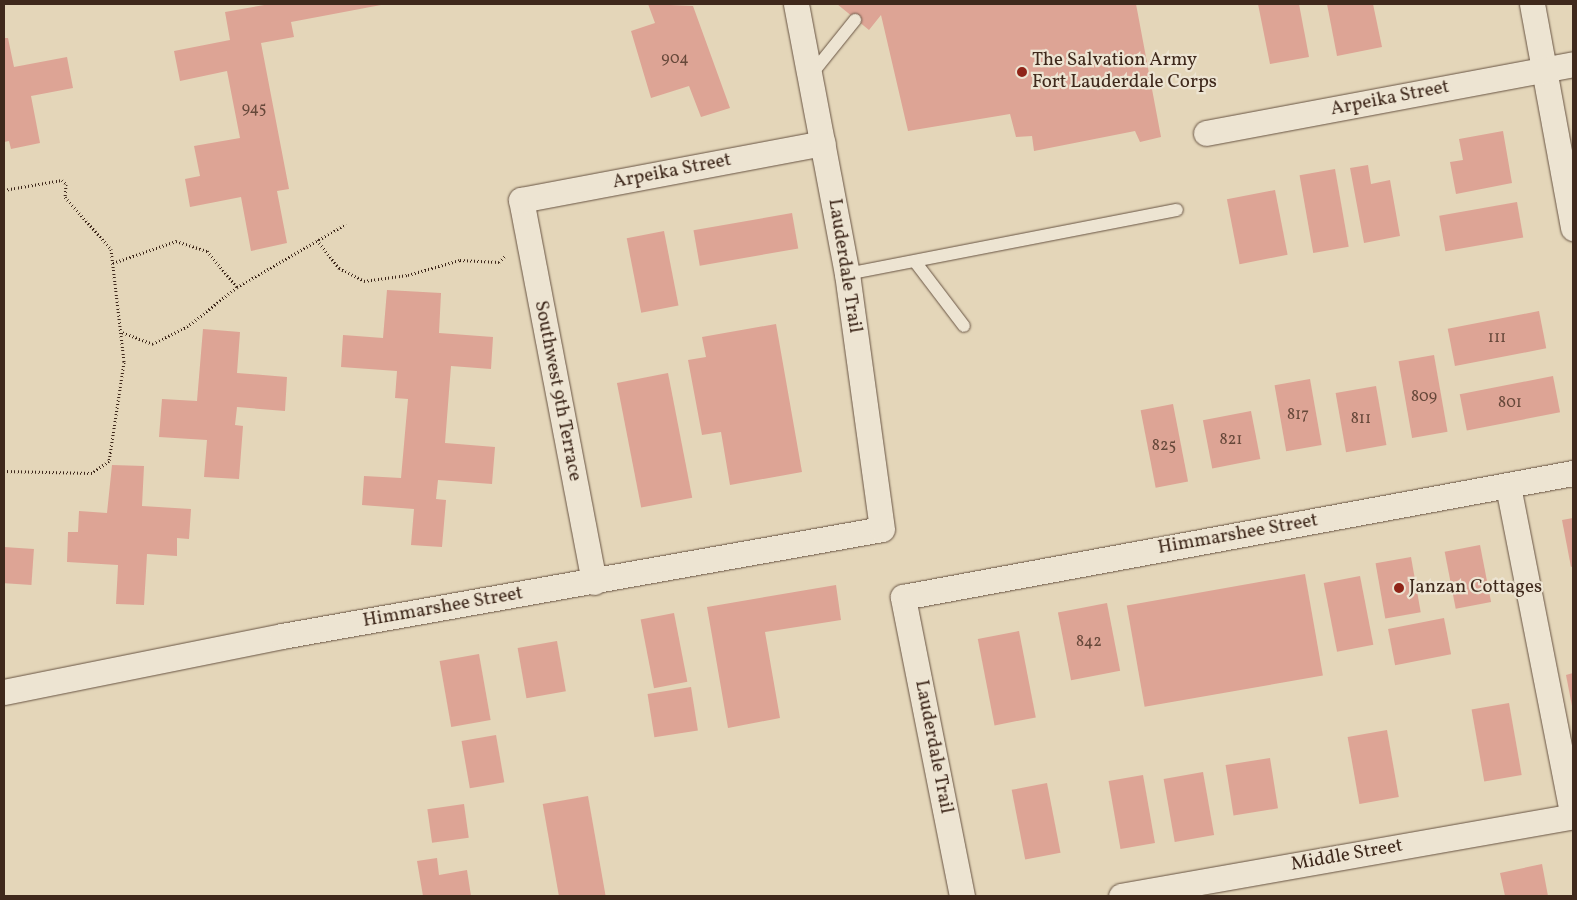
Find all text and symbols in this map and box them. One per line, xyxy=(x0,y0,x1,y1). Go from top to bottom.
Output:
house number: 904 xyxy=(661,49,689,69)
place label: The Salvation Army Fort Lauderdale Corps xyxy=(1032,50,1217,94)
marker: The Salvation Army Fort Lauderdale Corps xyxy=(1016,66,1028,78)
street label: Arpeika Street xyxy=(1329,76,1451,122)
house number: 945 xyxy=(242,99,266,119)
street label: Arpeika Street xyxy=(611,149,733,195)
street label: Lauderdale Trail xyxy=(822,197,866,335)
street label: Southwest 9th Terrace xyxy=(528,299,586,483)
house number: 111 xyxy=(1488,328,1506,348)
house number: 809 xyxy=(1411,387,1437,407)
house number: 801 xyxy=(1498,393,1522,413)
house number: 817 xyxy=(1287,405,1309,425)
house number: 811 xyxy=(1351,409,1371,429)
house number: 821 xyxy=(1220,430,1242,450)
house number: 825 xyxy=(1152,436,1176,456)
street label: Himmarshee Street xyxy=(1156,510,1320,560)
place label: Janzan Cottages xyxy=(1409,577,1542,599)
marker: Janzan Cottages xyxy=(1393,582,1405,594)
street label: Himmarshee Street xyxy=(361,583,525,633)
house number: 842 xyxy=(1076,632,1102,652)
street label: Lauderdale Trail xyxy=(909,678,957,816)
street label: Middle Street xyxy=(1289,835,1405,877)

